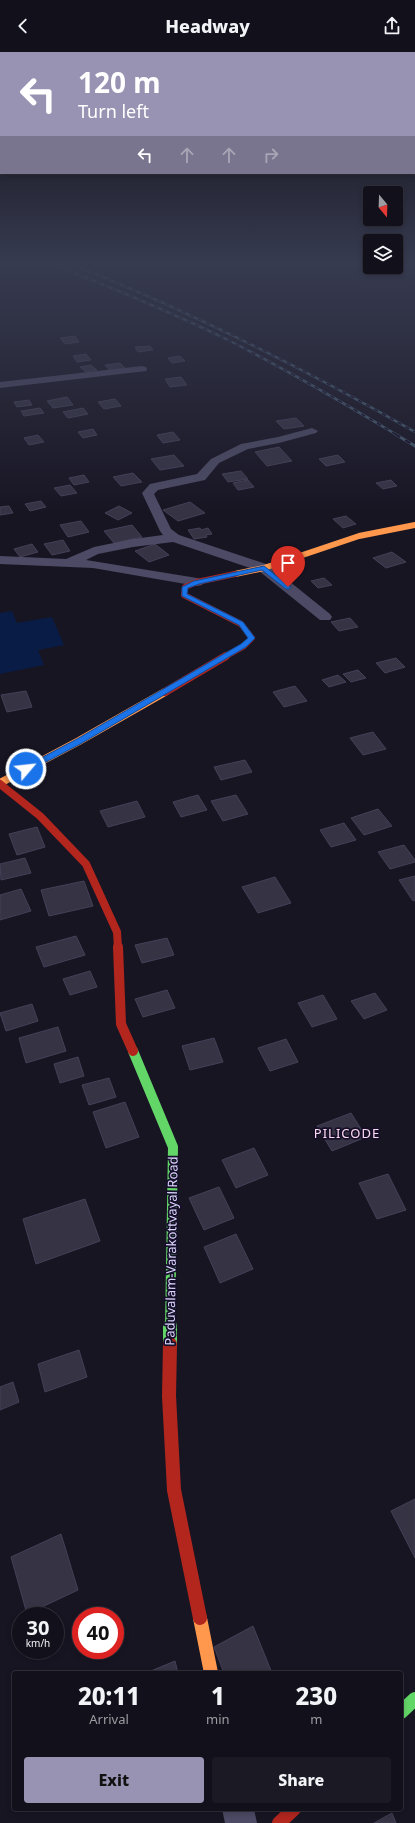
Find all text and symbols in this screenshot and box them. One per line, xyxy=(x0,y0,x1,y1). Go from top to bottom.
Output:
text: Headway xyxy=(165,14,250,38)
icon: back xyxy=(12,15,34,37)
icon: share xyxy=(381,15,403,37)
text: 120 m xyxy=(78,63,161,101)
icon: left xyxy=(12,68,64,120)
text: Turn left xyxy=(78,99,149,123)
icon: left xyxy=(134,144,156,166)
icon: ahead xyxy=(176,144,198,166)
icon: ahead xyxy=(218,144,240,166)
icon: right xyxy=(260,144,282,166)
north arrow xyxy=(363,186,403,226)
map controls xyxy=(363,186,403,274)
button: layers xyxy=(363,234,403,274)
pin xyxy=(271,546,305,587)
icon: arrive xyxy=(277,552,299,574)
position arrow xyxy=(5,748,47,790)
district label: PILICODE xyxy=(314,1124,380,1142)
street label: Paduvalam-Varakottvayal Road xyxy=(160,1156,182,1346)
speed limit sign: 40 xyxy=(72,1607,124,1659)
text: 30 xyxy=(27,1614,49,1641)
text: km/h xyxy=(26,1636,50,1650)
text: 20:11 xyxy=(78,1679,140,1712)
text: 1 xyxy=(211,1679,225,1712)
text: 230 xyxy=(296,1679,337,1712)
text: Arrival xyxy=(89,1710,129,1728)
text: min xyxy=(206,1710,230,1728)
text: m xyxy=(310,1710,322,1728)
button: Exit xyxy=(24,1757,204,1803)
button: Share xyxy=(212,1757,391,1803)

